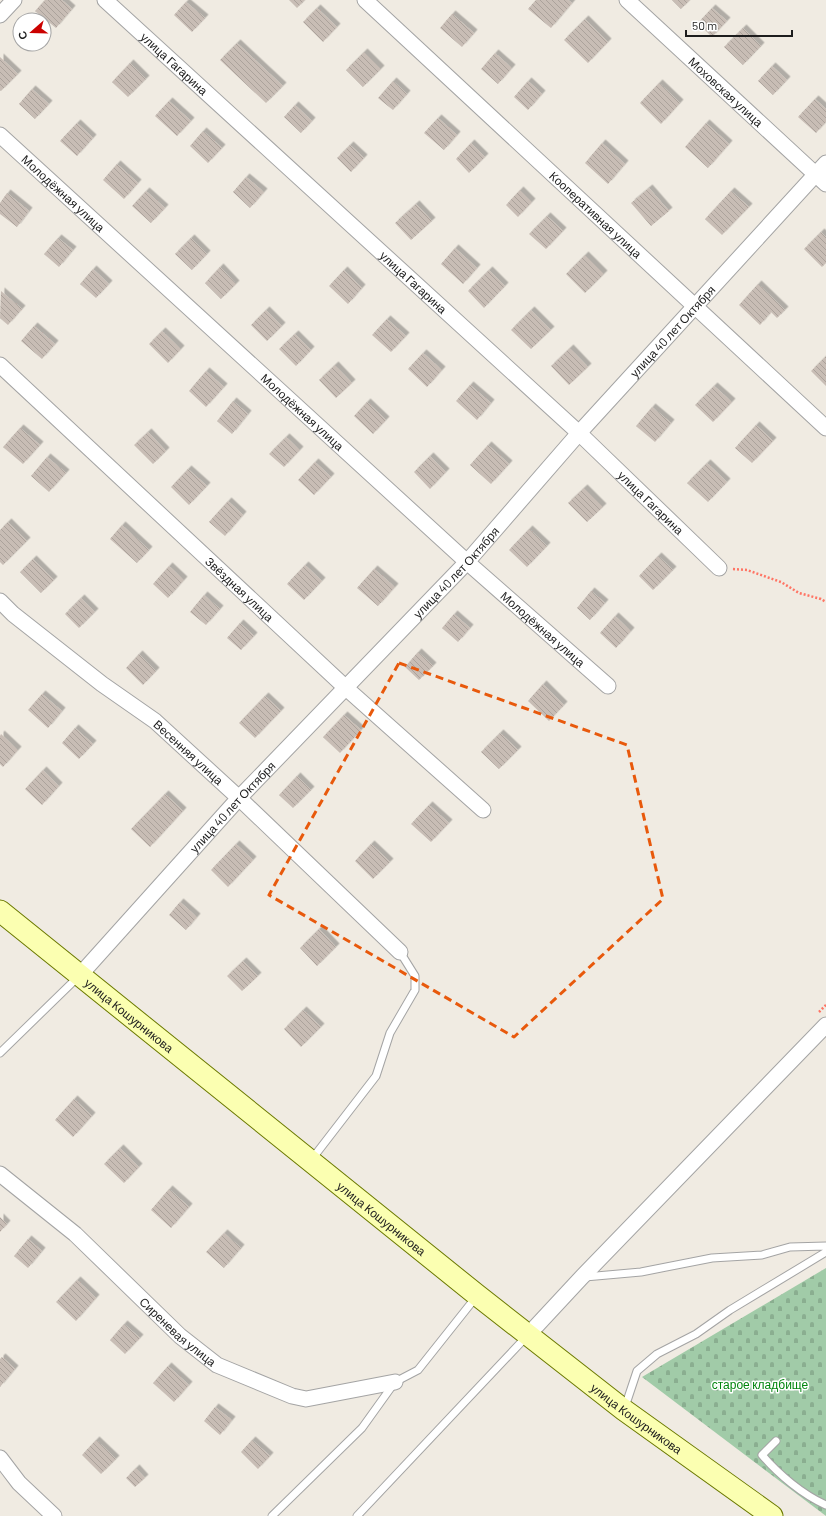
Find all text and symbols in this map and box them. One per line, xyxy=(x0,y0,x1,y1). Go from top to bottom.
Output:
north arrow xyxy=(12,12,52,52)
scale bar xyxy=(686,12,792,38)
text: 50 m xyxy=(692,18,717,32)
street label: улица Гагарина xyxy=(137,29,211,98)
text: С xyxy=(15,30,30,42)
street label: Моховская улица xyxy=(686,54,766,129)
street label: Молодёжная улица xyxy=(19,152,108,235)
street label: Кооперативная улица xyxy=(547,168,645,261)
street label: улица Гагарина xyxy=(377,248,450,316)
street label: улица 40 лет Октября xyxy=(627,282,718,380)
street label: Молодёжная улица xyxy=(258,370,347,453)
street label: улица Гагарина xyxy=(615,468,687,537)
street label: улица 40 лет Октября xyxy=(410,524,501,621)
street label: Звёздная улица xyxy=(203,554,277,624)
street label: Молодёжная улица xyxy=(498,588,588,670)
street label: Весенняя улица xyxy=(151,717,227,787)
street label: улица 40 лет Октября xyxy=(187,758,278,856)
street label: улица Кошурникова xyxy=(82,975,177,1055)
street label: улица Кошурникова xyxy=(334,1178,429,1258)
street label: Сиреневая улица xyxy=(137,1294,219,1369)
park label: старое кладбище xyxy=(712,1377,809,1392)
street label: улица Кошурникова xyxy=(588,1380,685,1457)

